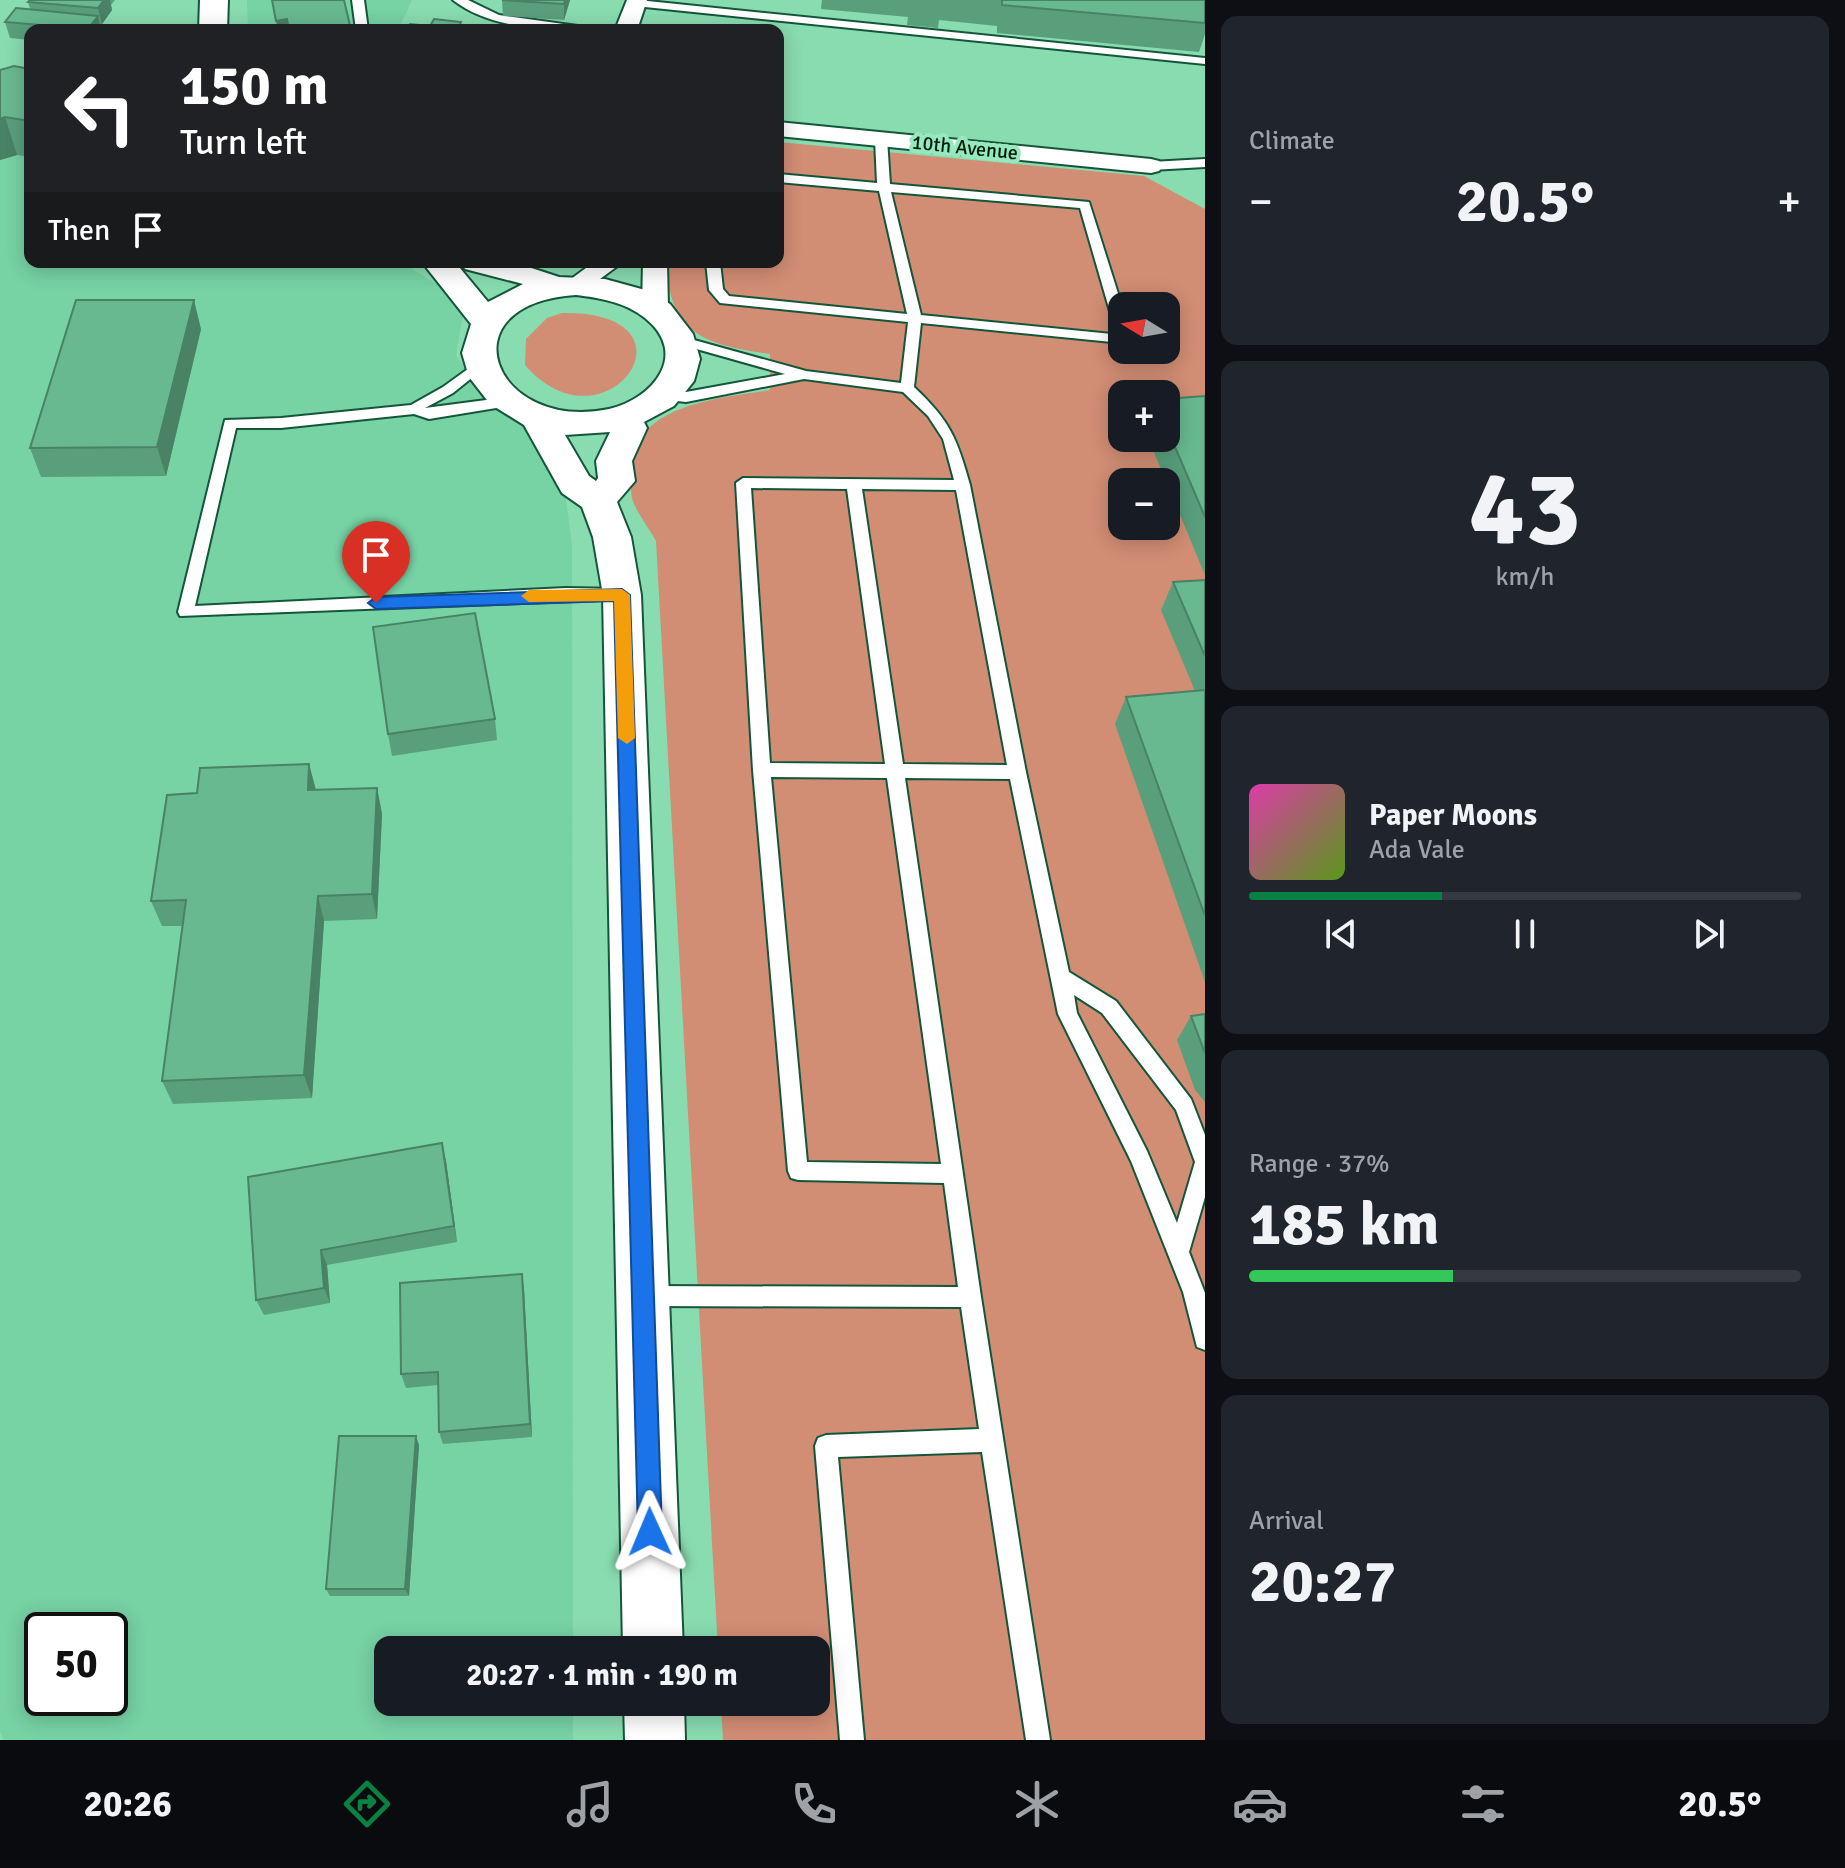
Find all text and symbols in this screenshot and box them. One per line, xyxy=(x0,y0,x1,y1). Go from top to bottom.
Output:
text: 150 m xyxy=(180,51,328,120)
icon: left xyxy=(48,56,152,160)
text: Turn left xyxy=(180,120,307,165)
text: Climate xyxy=(1249,125,1335,157)
street label: 10th Avenue xyxy=(911,130,1019,165)
text: 20.5° xyxy=(1456,165,1594,239)
text: − xyxy=(1249,175,1273,229)
text: + xyxy=(1777,175,1801,229)
icon: arrive xyxy=(126,208,170,252)
text: Then xyxy=(48,212,110,249)
north arrow xyxy=(1108,292,1180,364)
map controls xyxy=(1108,292,1180,540)
button: + xyxy=(1108,380,1180,452)
text: 43 xyxy=(1469,445,1581,573)
button: − xyxy=(1108,468,1180,540)
pin xyxy=(342,521,410,603)
icon: arrive xyxy=(354,533,398,577)
text: km/h xyxy=(1496,561,1554,593)
text: Paper Moons xyxy=(1369,797,1537,834)
text: Ada Vale xyxy=(1369,834,1465,866)
icon: previous xyxy=(1319,912,1363,956)
icon: pause xyxy=(1503,912,1547,956)
icon: next xyxy=(1687,912,1731,956)
text: Range · 37% xyxy=(1249,1148,1390,1180)
text: 185 km xyxy=(1249,1188,1439,1262)
position arrow xyxy=(608,1490,692,1574)
text: Arrival xyxy=(1249,1505,1324,1537)
text: 20:27 xyxy=(1249,1545,1396,1619)
speed limit sign: 50 xyxy=(24,1612,128,1716)
text: 20:27 · 1 min · 190 m xyxy=(466,1657,738,1694)
icon: directions xyxy=(339,1776,395,1832)
icon: music xyxy=(562,1776,618,1832)
icon: phone xyxy=(786,1776,842,1832)
icon: climate xyxy=(1009,1776,1065,1832)
icon: car xyxy=(1232,1776,1288,1832)
icon: filters xyxy=(1455,1776,1511,1832)
text: 20:26 xyxy=(84,1782,172,1827)
text: 20.5° xyxy=(1678,1782,1761,1827)

